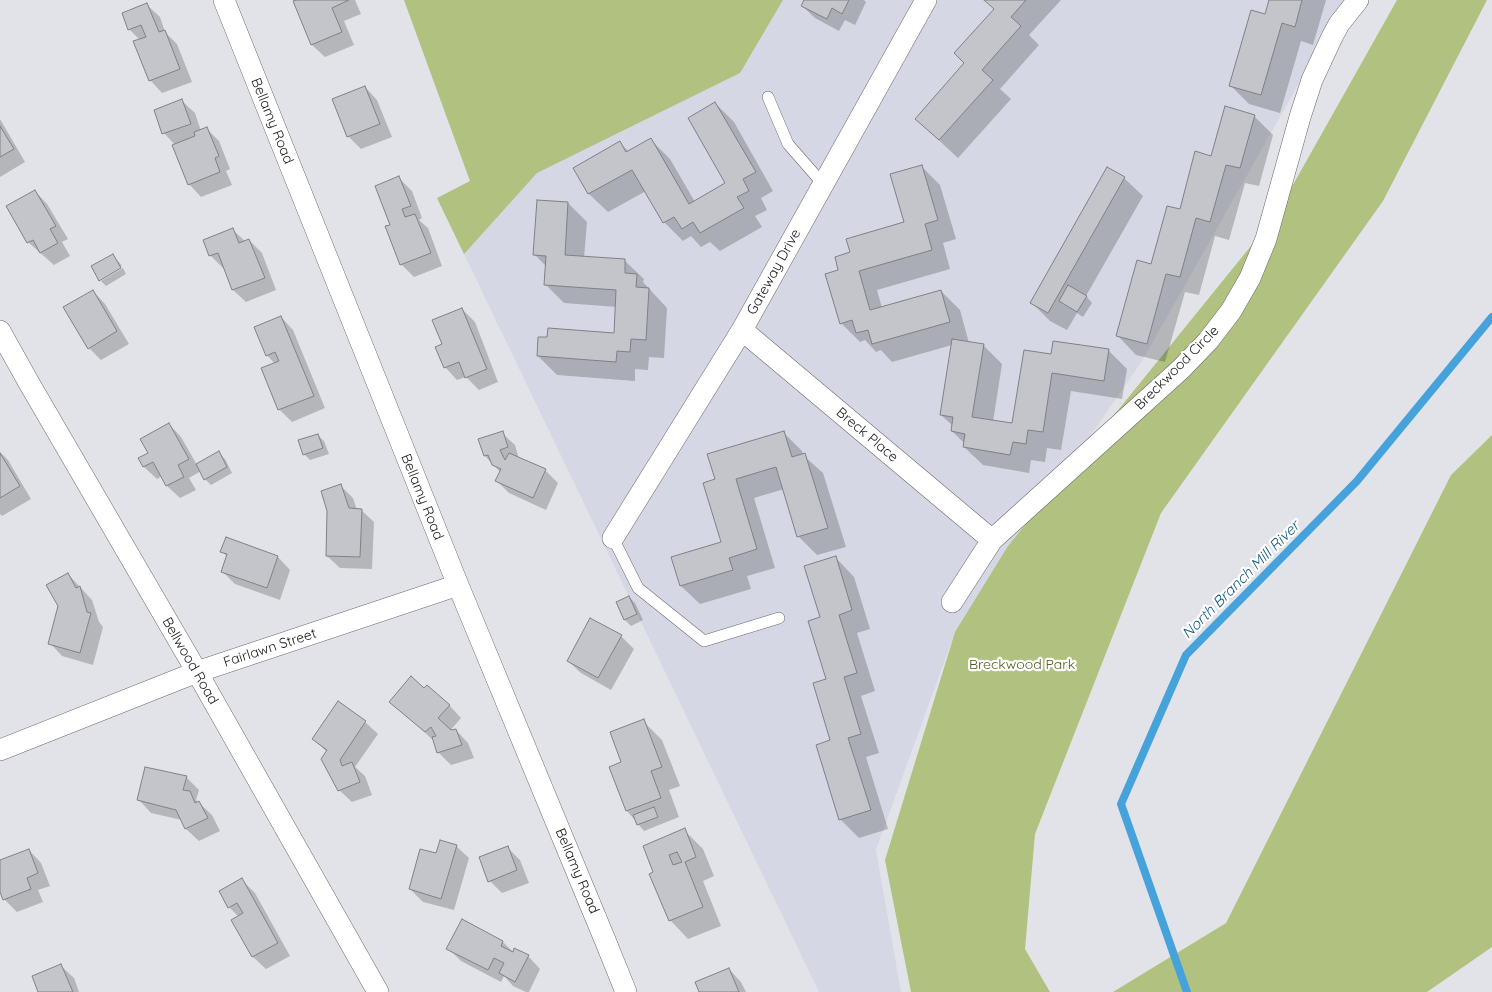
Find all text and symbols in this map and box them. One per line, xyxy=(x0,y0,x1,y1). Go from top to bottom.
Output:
street label: Bellamy Road xyxy=(247,76,297,166)
street label: Gateway Drive xyxy=(743,226,805,318)
street label: Breckwood Circle xyxy=(1131,322,1223,414)
street label: Breck Place xyxy=(833,404,901,466)
street label: Bellamy Road xyxy=(397,452,447,542)
water label: North Branch Mill River xyxy=(1178,517,1304,643)
street label: Bellwood Road xyxy=(158,614,222,708)
street label: Fairlawn Street xyxy=(221,625,319,671)
park label: Breckwood Park xyxy=(969,657,1075,673)
street label: Bellamy Road xyxy=(551,826,603,916)

